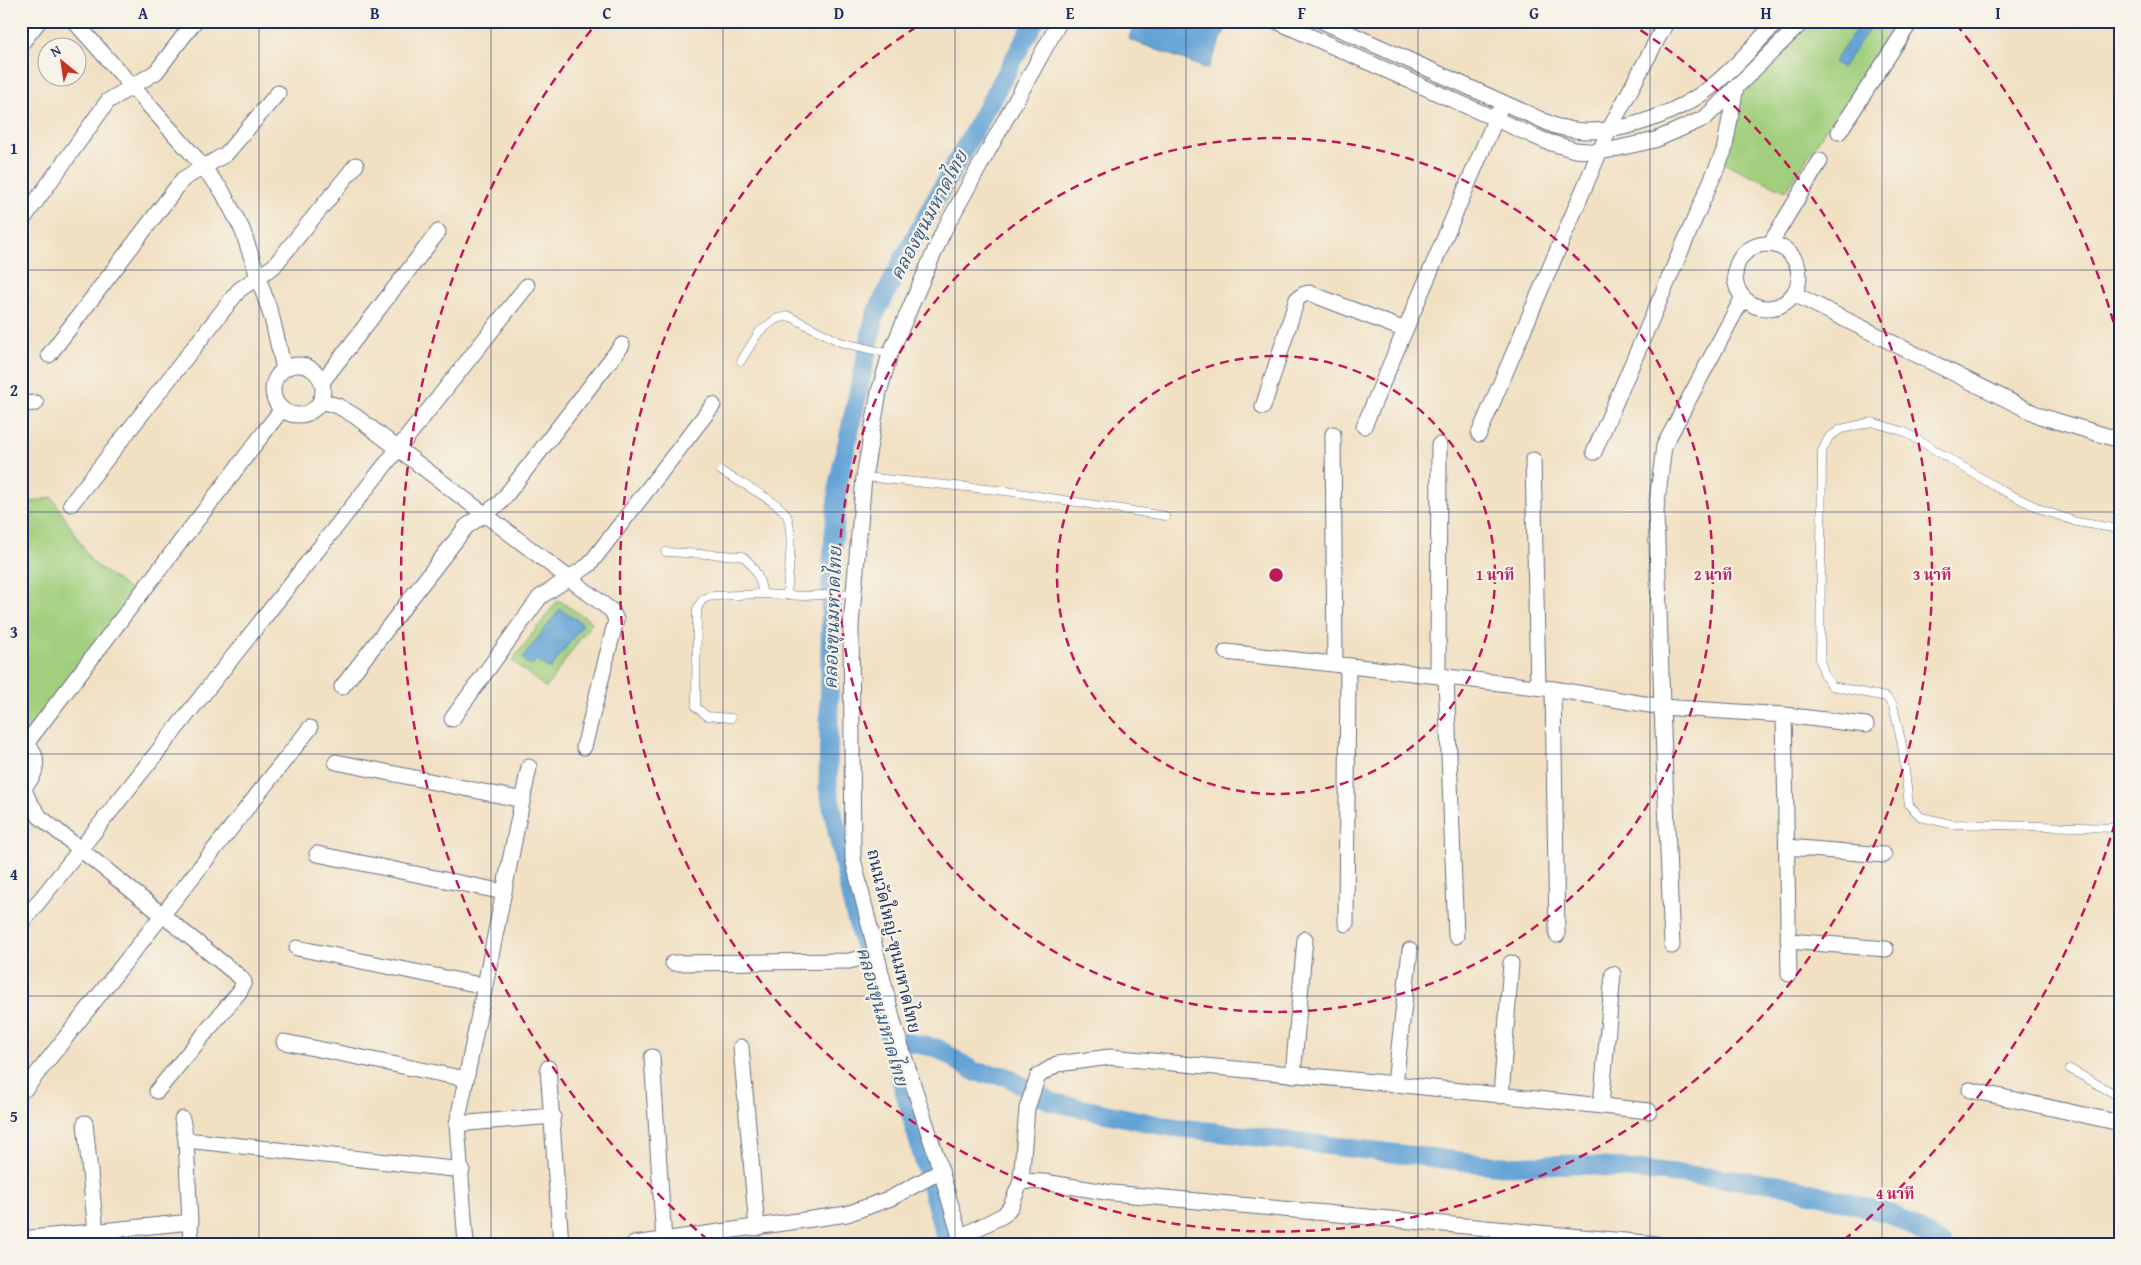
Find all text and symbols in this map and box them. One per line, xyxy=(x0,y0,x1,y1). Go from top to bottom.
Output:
text: A xyxy=(138,1,149,25)
text: B xyxy=(370,1,380,25)
text: C xyxy=(602,1,612,25)
text: D xyxy=(834,1,844,25)
text: E xyxy=(1066,1,1075,25)
text: F xyxy=(1298,1,1306,25)
text: G xyxy=(1529,1,1539,25)
text: H xyxy=(1760,1,1772,25)
text: I xyxy=(1995,1,2001,25)
north arrow xyxy=(38,38,88,88)
text: N xyxy=(46,39,65,62)
text: 1 xyxy=(10,136,18,160)
water label: คลองขุนมหาดไทย xyxy=(882,144,975,285)
text: 2 xyxy=(10,378,18,402)
water label: คลองขุนมหาดไทย xyxy=(816,544,849,690)
text: 1 นาที xyxy=(1476,564,1514,585)
text: 2 นาที xyxy=(1694,564,1732,585)
text: 3 นาที xyxy=(1913,564,1951,585)
centre of rings xyxy=(1267,566,1285,584)
text: 3 xyxy=(10,620,18,644)
street label: ถนนวัดใหญ่-ขุนมหาดไทย xyxy=(860,846,929,1036)
text: 4 xyxy=(10,862,18,886)
water label: คลองขุนมหาดไทย xyxy=(850,943,917,1090)
text: 5 xyxy=(10,1104,18,1128)
text: 4 นาที xyxy=(1876,1183,1914,1204)

